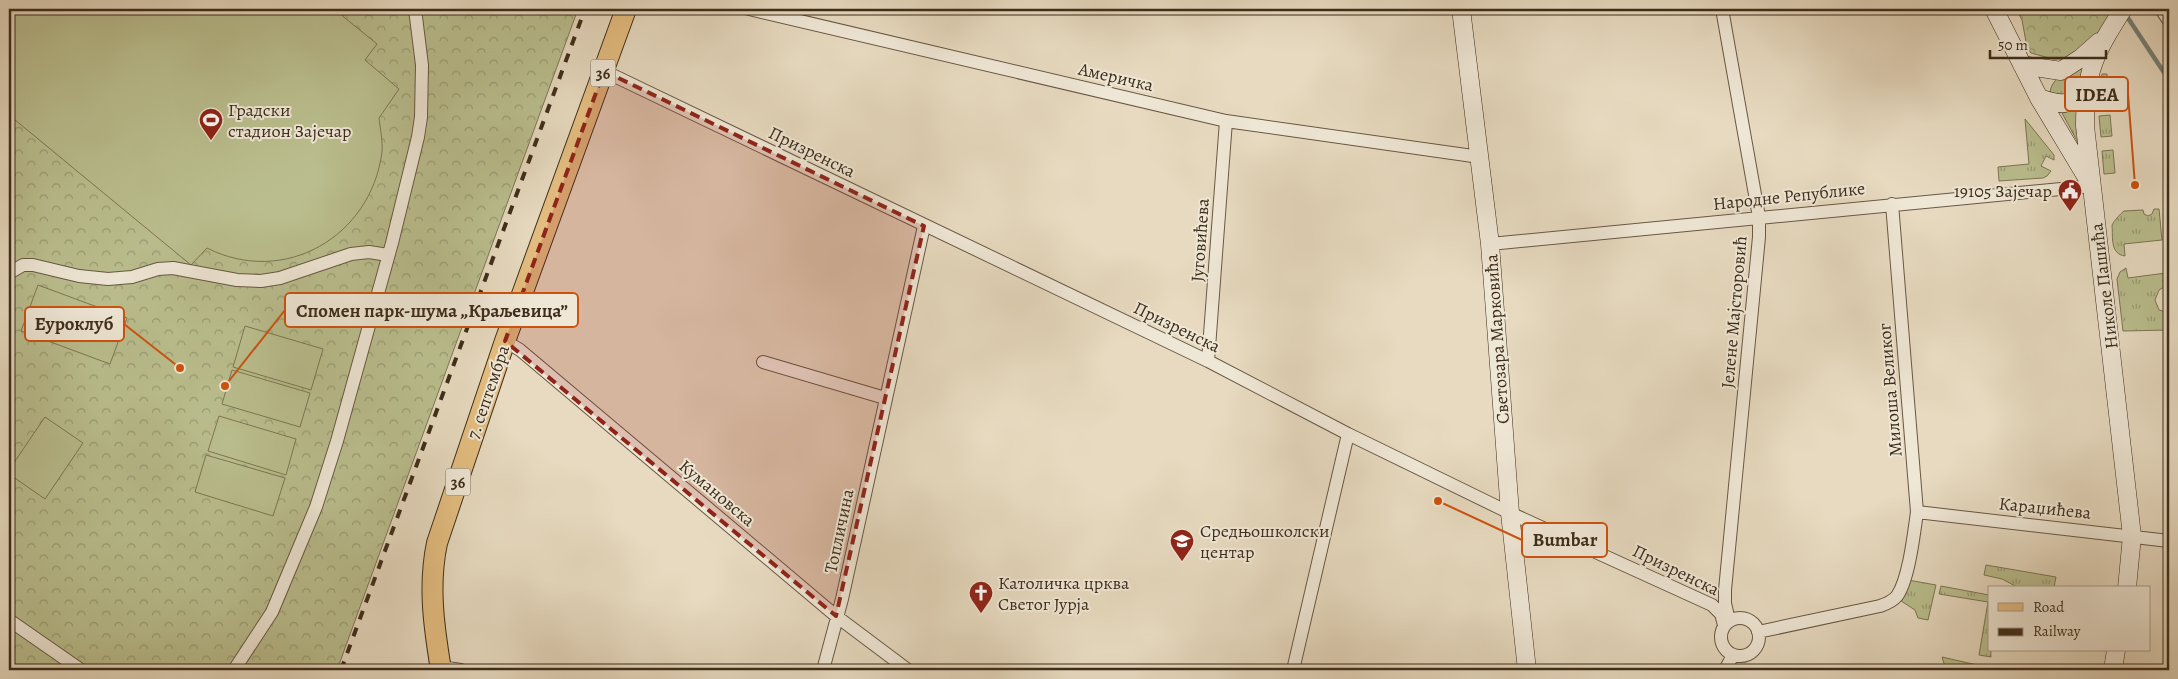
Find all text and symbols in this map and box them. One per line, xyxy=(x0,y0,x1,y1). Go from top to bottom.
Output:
scale bar xyxy=(1990,28,2107,60)
text: 50 m xyxy=(1998,35,2028,55)
street label: Америчка xyxy=(1075,56,1157,97)
road number: 36 xyxy=(590,59,616,86)
callout: IDEA xyxy=(2065,77,2128,111)
text: IDEA xyxy=(2075,82,2120,108)
place label: Градски стадион Зајечар xyxy=(228,98,352,143)
sports icon: Градски стадион Зајечар xyxy=(198,107,224,141)
street label: Призренска xyxy=(765,121,860,184)
street label: Народне Републике xyxy=(1712,176,1866,216)
public building icon: 19105 Зајечар xyxy=(2057,178,2083,212)
place label: 19105 Зајечар xyxy=(1954,179,2052,203)
street label: Југовићева xyxy=(1185,197,1215,283)
street label: Николе Пашића xyxy=(2084,221,2124,350)
street label: Јелене Мајсторовић xyxy=(1715,234,1753,389)
street label: Светозара Марковића xyxy=(1479,253,1515,425)
callout: Спомен парк-шума „Краљевица” xyxy=(285,293,578,327)
street label: Призренска xyxy=(1130,296,1225,359)
text: Спомен парк-шума „Краљевица” xyxy=(296,298,568,324)
callout: Еуроклуб xyxy=(25,307,124,341)
text: Еуроклуб xyxy=(35,311,114,337)
street label: Милоша Великог xyxy=(1872,322,1908,458)
street label: 7. септембра xyxy=(461,341,515,442)
street label: Кумановска xyxy=(674,454,761,532)
road number: 36 xyxy=(446,468,470,496)
street label: Топличина xyxy=(818,486,860,575)
street label: Караџићева xyxy=(1998,491,2093,525)
place label: Средњошколски центар xyxy=(1200,519,1330,564)
callout: Bumbar xyxy=(1522,523,1607,557)
text: Bumbar xyxy=(1533,527,1598,553)
school or university icon: Средњошколски центар xyxy=(1169,528,1195,562)
street label: Призренска xyxy=(1629,539,1724,602)
place label: Католичка црква Светог Јурја xyxy=(998,571,1130,616)
church icon: Католичка црква Светог Јурја xyxy=(968,580,994,614)
legend xyxy=(1988,586,2150,652)
text: Road xyxy=(2033,597,2065,617)
text: Railway xyxy=(2033,621,2081,641)

